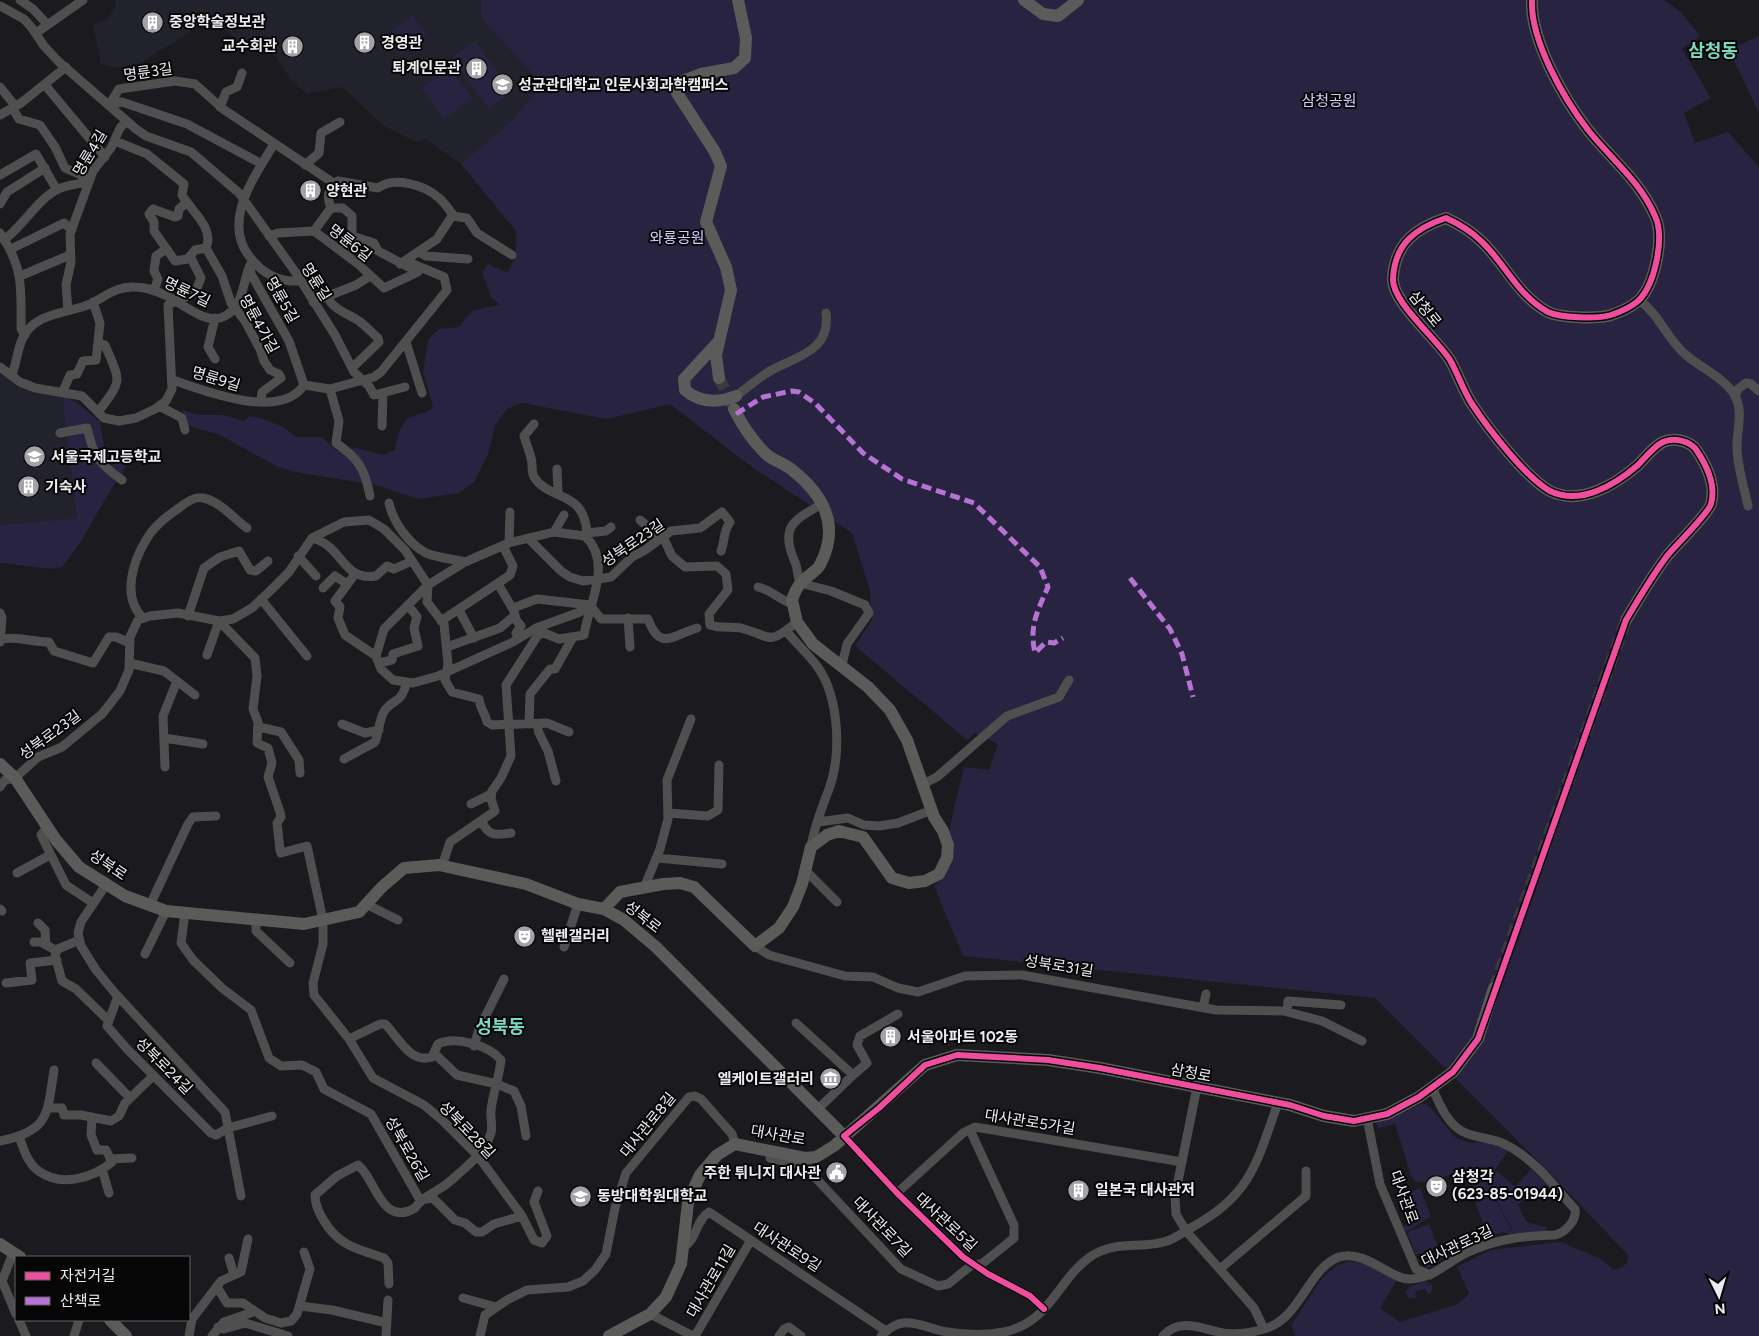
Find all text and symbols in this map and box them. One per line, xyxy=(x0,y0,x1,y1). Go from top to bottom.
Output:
building icon: 중앙학술정보관 xyxy=(141,10,165,34)
place label: 중앙학술정보관 xyxy=(169,13,266,31)
building icon: 경영관 xyxy=(353,31,377,55)
building icon: 교수회관 xyxy=(281,34,305,58)
place label: 경영관 xyxy=(381,34,423,52)
place label: 교수회관 xyxy=(222,37,277,55)
district label: 삼청동 xyxy=(1688,40,1738,62)
building icon: 퇴계인문관 xyxy=(465,56,489,80)
place label: 퇴계인문관 xyxy=(392,59,461,77)
street label: 명륜3길 xyxy=(122,60,174,84)
school or university icon: 성균관대학교 인문사회과학캠퍼스 xyxy=(490,73,514,97)
place label: 성균관대학교 인문사회과학캠퍼스 xyxy=(518,76,729,94)
park label: 삼청공원 xyxy=(1301,92,1357,110)
street label: 명륜4길 xyxy=(69,127,111,179)
building icon: 양현관 xyxy=(298,179,322,203)
place label: 양현관 xyxy=(326,182,368,200)
street label: 명륜6길 xyxy=(325,221,375,265)
park label: 와룡공원 xyxy=(649,229,705,247)
street label: 명륜길 xyxy=(297,260,335,304)
street label: 명륜7길 xyxy=(161,273,213,311)
street label: 명륜5길 xyxy=(262,274,302,326)
street label: 삼청로 xyxy=(1405,287,1445,331)
street label: 명륜4가길 xyxy=(235,291,283,357)
street label: 명륜9길 xyxy=(190,363,242,395)
school or university icon: 서울국제고등학교 xyxy=(23,445,47,469)
place label: 서울국제고등학교 xyxy=(51,448,162,466)
building icon: 기숙사 xyxy=(17,475,41,499)
place label: 기숙사 xyxy=(45,478,87,496)
street label: 성북로23길 xyxy=(598,515,668,571)
street label: 성북로23길 xyxy=(16,707,84,763)
street label: 성북로 xyxy=(86,846,130,884)
street label: 성북로 xyxy=(621,897,665,937)
theatre icon: 헬렌갤러리 xyxy=(513,924,537,948)
place label: 헬렌갤러리 xyxy=(541,927,610,945)
street label: 성북로31길 xyxy=(1023,952,1095,980)
district label: 성북동 xyxy=(475,1016,525,1038)
building icon: 서울아파트 102동 xyxy=(879,1025,903,1049)
place label: 서울아파트 102동 xyxy=(907,1028,1018,1046)
street label: 성북로24길 xyxy=(132,1034,196,1098)
street label: 삼청로 xyxy=(1169,1060,1213,1086)
museum icon: 엘케이트갤러리 xyxy=(818,1067,842,1091)
place label: 엘케이트갤러리 xyxy=(717,1070,814,1088)
street label: 대사관로8길 xyxy=(616,1089,680,1161)
street label: 성북로28길 xyxy=(435,1098,499,1162)
street label: 대사관로5가길 xyxy=(983,1106,1077,1138)
street label: 성북로26길 xyxy=(381,1113,433,1185)
street label: 대사관로 xyxy=(749,1121,807,1149)
public building icon: 주한 튀니지 대사관 xyxy=(825,1161,849,1185)
place label: 주한 튀니지 대사관 xyxy=(703,1164,821,1182)
street label: 대사관로 xyxy=(1386,1168,1422,1226)
place label: 삼청각 (623-85-01944) xyxy=(1452,1168,1563,1203)
theatre icon: 삼청각 (623-85-01944) xyxy=(1424,1174,1448,1198)
building icon: 일본국 대사관저 xyxy=(1067,1178,1091,1202)
place label: 일본국 대사관저 xyxy=(1095,1181,1195,1199)
school or university icon: 동방대학원대학교 xyxy=(569,1184,593,1208)
place label: 동방대학원대학교 xyxy=(597,1187,708,1205)
street label: 대사관로5길 xyxy=(911,1189,981,1255)
street label: 대사관로7길 xyxy=(849,1193,915,1261)
street label: 대사관로9길 xyxy=(750,1218,824,1276)
street label: 대사관로3길 xyxy=(1418,1222,1496,1270)
street label: 대사관로11길 xyxy=(683,1241,739,1321)
legend xyxy=(15,1256,190,1321)
text: 자전거길 xyxy=(60,1267,115,1285)
north arrow xyxy=(1694,1271,1744,1321)
text: 산책로 xyxy=(60,1292,101,1310)
text: N xyxy=(1714,1300,1726,1317)

